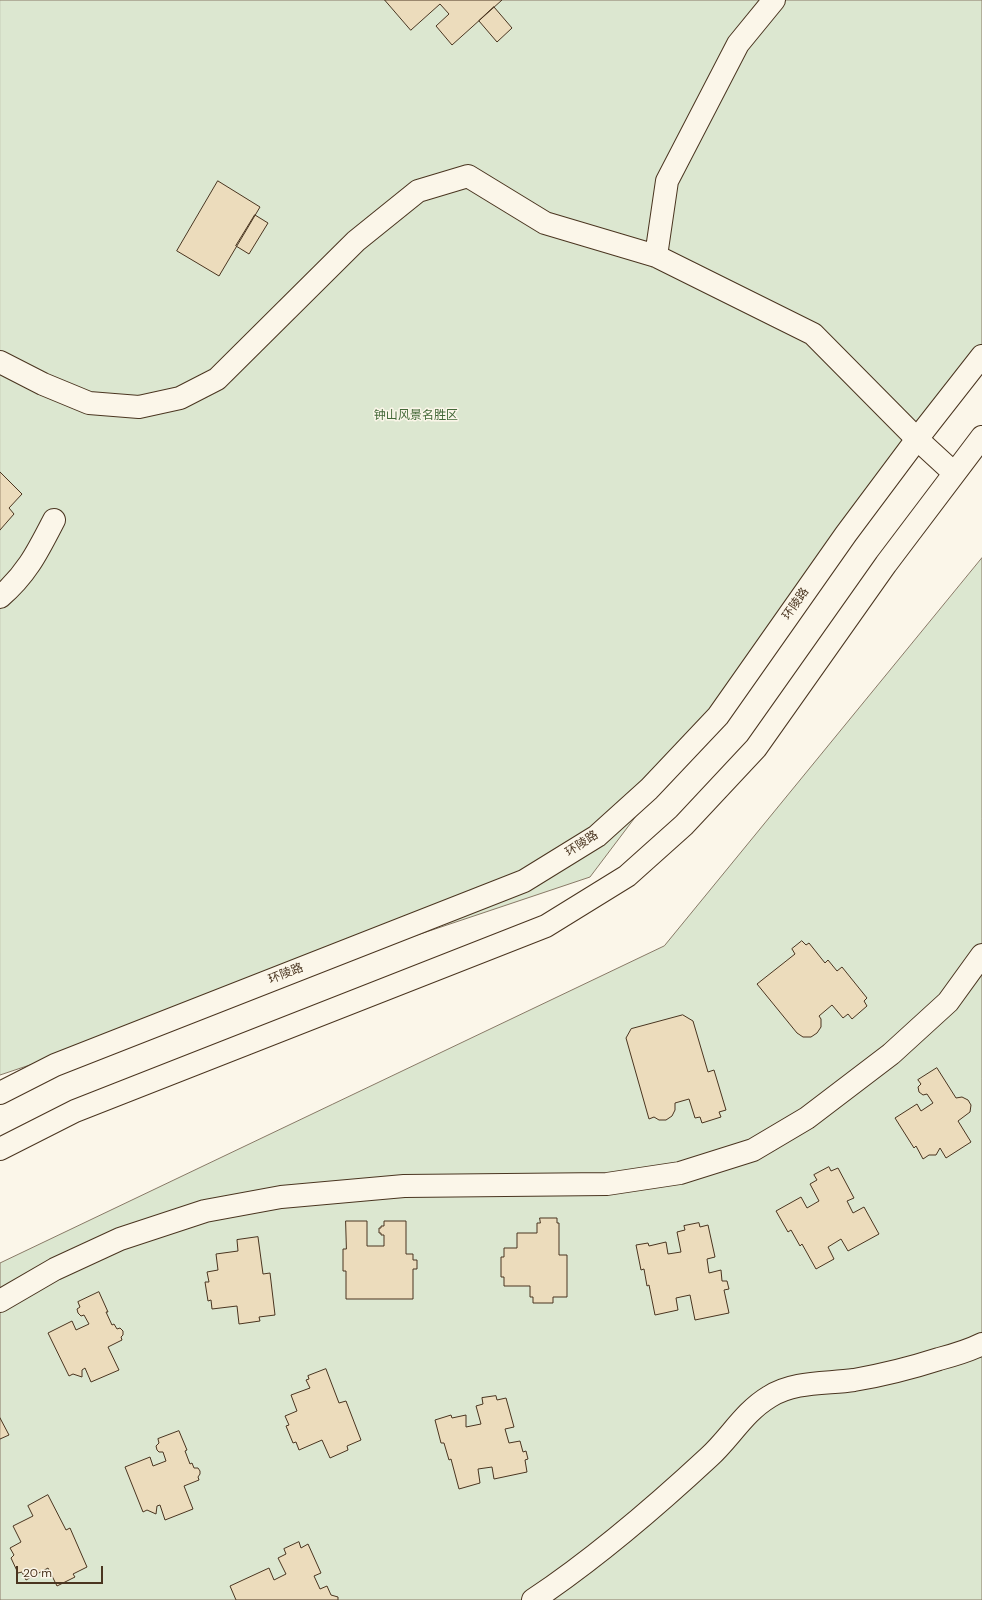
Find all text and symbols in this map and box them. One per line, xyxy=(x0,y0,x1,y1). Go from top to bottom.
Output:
park label: 钟山风景名胜区 xyxy=(374,409,458,423)
street label: 环陵路 xyxy=(780,585,812,623)
street label: 环陵路 xyxy=(563,828,601,860)
street label: 环陵路 xyxy=(267,961,305,987)
scale bar xyxy=(18,1558,105,1584)
text: 20 m xyxy=(23,1565,52,1581)

